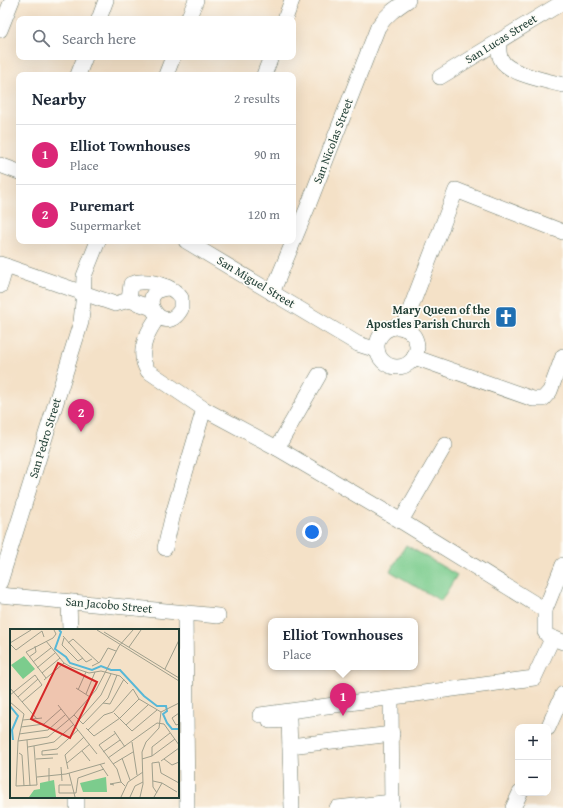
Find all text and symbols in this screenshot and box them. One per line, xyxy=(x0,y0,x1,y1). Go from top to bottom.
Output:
street label: San Lucas Street xyxy=(461,9,541,68)
search box xyxy=(16,16,296,60)
icon: search xyxy=(30,27,52,49)
text: Search here xyxy=(62,28,136,49)
text: Nearby xyxy=(32,86,86,111)
text: 2 results xyxy=(234,89,280,108)
street label: San Nicolas Street xyxy=(308,95,357,186)
text: Elliot Townhouses xyxy=(70,135,190,156)
text: 1 xyxy=(42,145,48,164)
text: 90 m xyxy=(254,145,280,164)
text: Place xyxy=(70,156,99,175)
text: Puremart xyxy=(70,195,134,216)
text: 2 xyxy=(42,205,48,224)
text: 120 m xyxy=(248,205,280,224)
text: Supermarket xyxy=(70,216,141,235)
street label: San Miguel Street xyxy=(214,251,299,312)
place label: Mary Queen of the Apostles Parish Church xyxy=(366,301,490,332)
church icon: Mary Queen of the Apostles Parish Church xyxy=(493,304,519,330)
street label: San Pedro Street xyxy=(24,395,65,480)
pin: 2 xyxy=(68,399,94,432)
your location xyxy=(302,522,322,542)
street label: San Jacobo Street xyxy=(65,592,154,617)
popup xyxy=(268,618,418,670)
text: Elliot Townhouses xyxy=(283,624,403,645)
inset map xyxy=(10,629,179,798)
text: Place xyxy=(283,645,311,664)
pin: 1 xyxy=(330,683,356,716)
map controls xyxy=(515,724,551,796)
button: + xyxy=(515,724,551,760)
button: − xyxy=(515,760,551,796)

